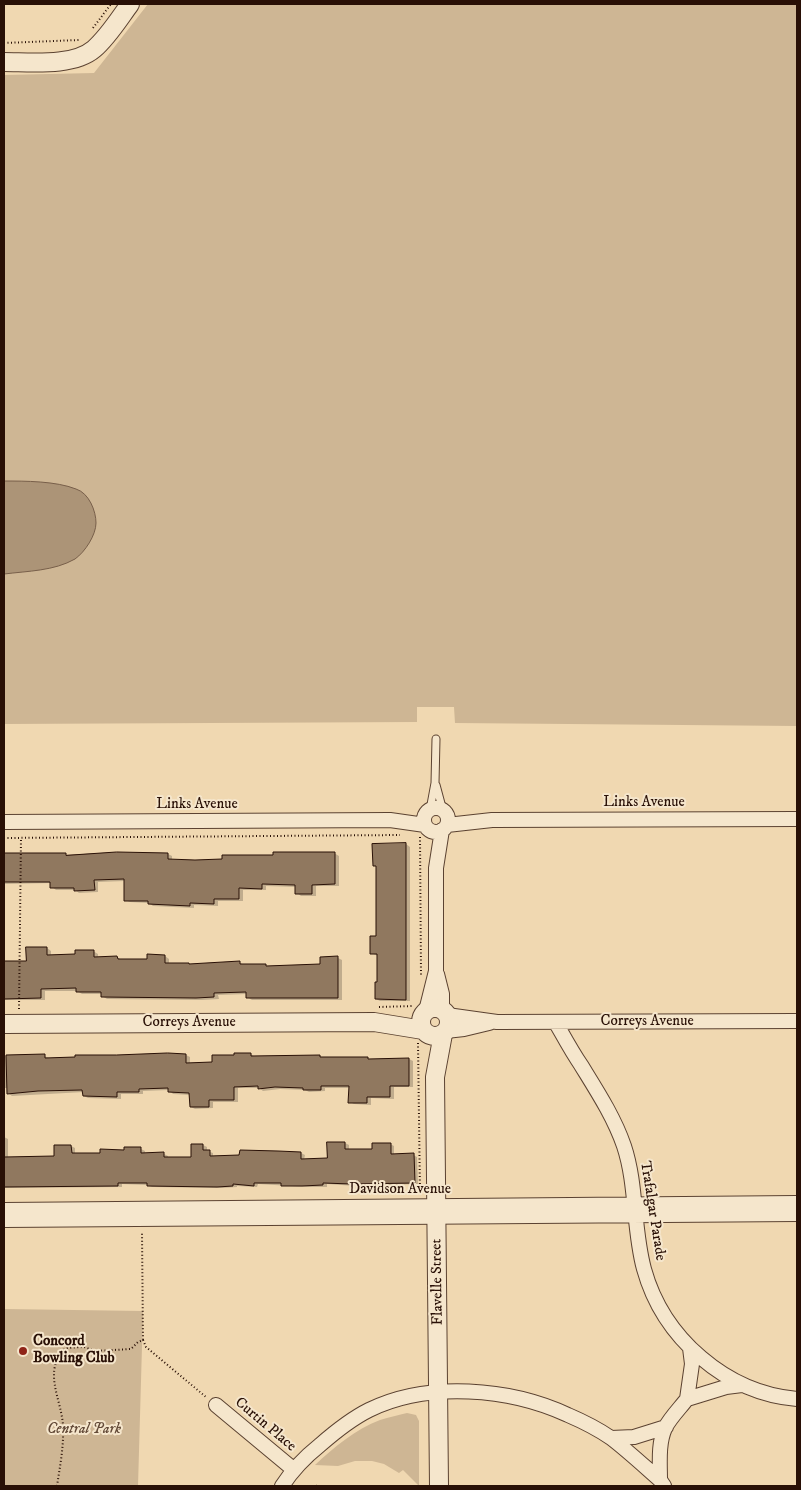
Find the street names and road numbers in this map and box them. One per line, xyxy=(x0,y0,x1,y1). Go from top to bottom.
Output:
street label: Links Avenue xyxy=(603,794,685,812)
street label: Links Avenue xyxy=(156,796,238,814)
street label: Correys Avenue xyxy=(600,1013,694,1031)
street label: Correys Avenue xyxy=(142,1014,236,1032)
street label: Trafalgar Parade xyxy=(635,1160,669,1262)
street label: Davidson Avenue xyxy=(349,1181,451,1199)
street label: Flavelle Street xyxy=(428,1239,448,1325)
street label: Curtin Place xyxy=(231,1394,299,1456)

